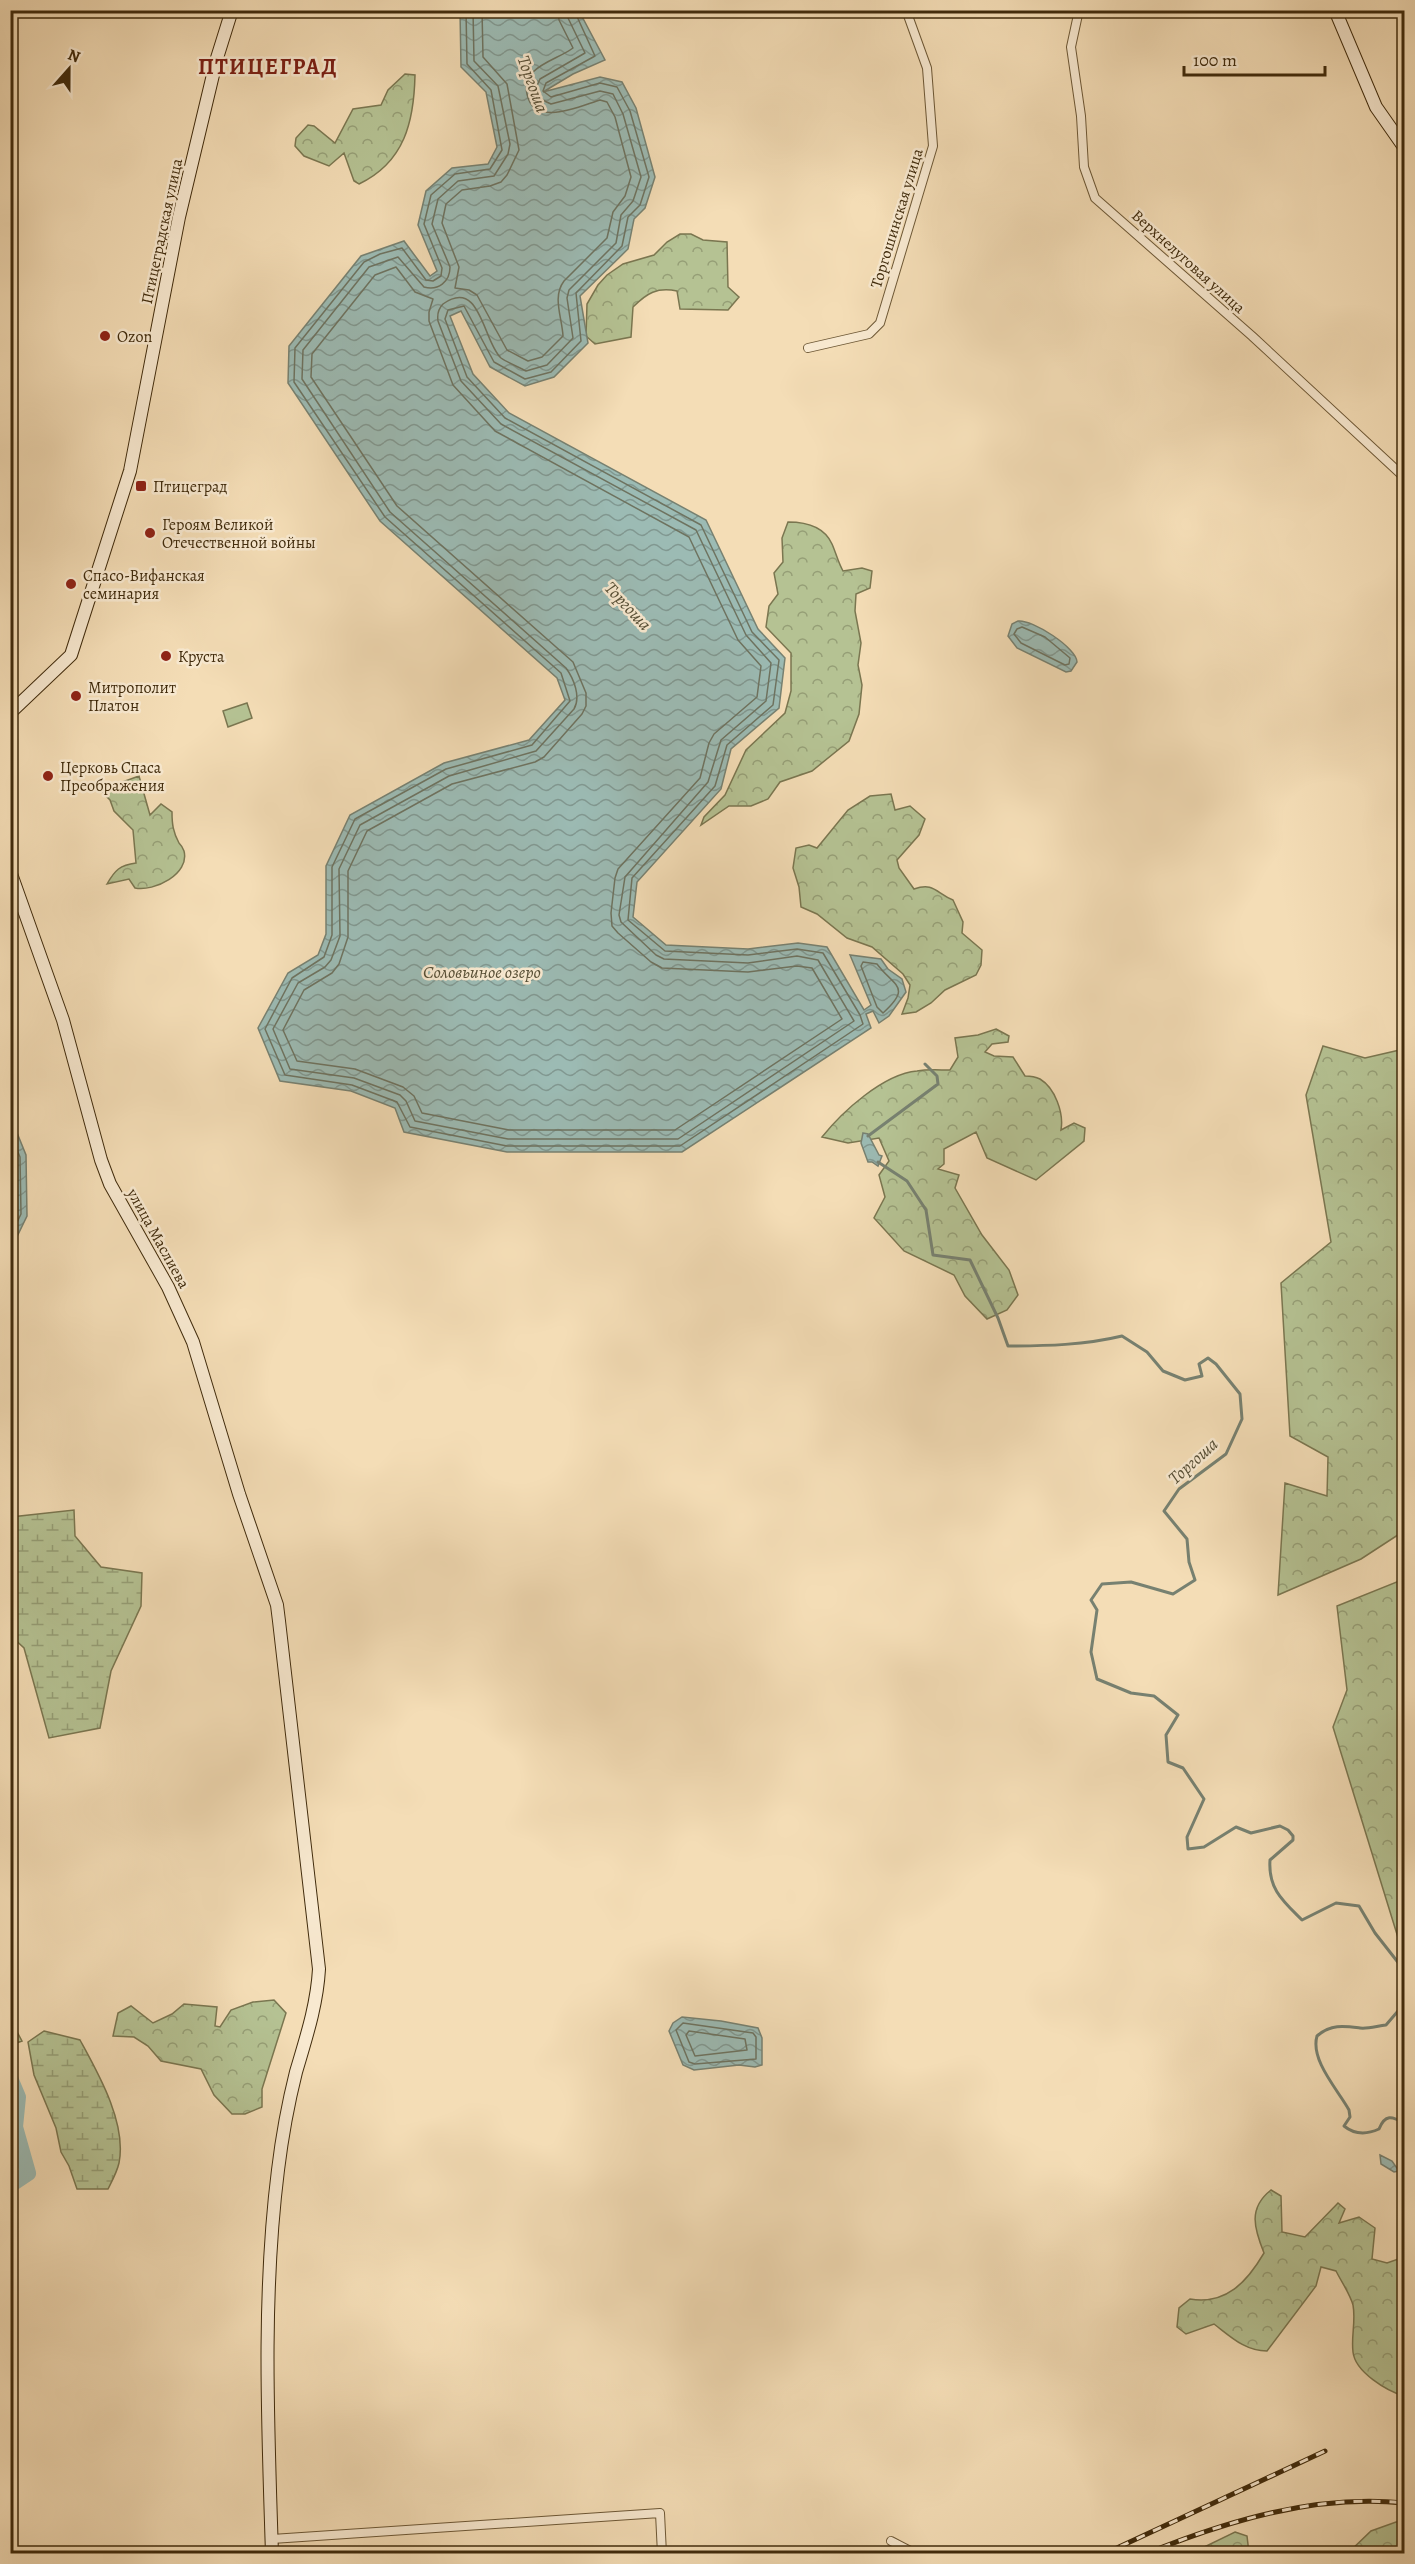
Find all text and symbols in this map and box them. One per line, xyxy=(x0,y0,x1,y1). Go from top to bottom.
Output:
north arrow xyxy=(39,39,99,99)
scale bar xyxy=(1184,39,1325,77)
text: N xyxy=(65,44,84,68)
text: 100 m xyxy=(1193,48,1237,72)
district label: ПТИЦЕГРАД xyxy=(198,52,338,82)
water label: Торгоша xyxy=(512,52,554,116)
street label: Торгошинская улица xyxy=(865,145,929,291)
street label: Птицеградская улица xyxy=(136,156,188,306)
street label: Верхнелуговая улица xyxy=(1127,205,1250,319)
place label: Ozon xyxy=(117,326,152,348)
marker: Ozon xyxy=(98,329,112,343)
place label: Птицеград xyxy=(153,476,227,498)
marker: Птицеград xyxy=(134,479,148,493)
place label: Героям Великой Отечественной войны xyxy=(162,514,316,554)
marker: Героям Великой Отечественной войны xyxy=(143,526,157,540)
place label: Спасо-Вифанская семинария xyxy=(83,565,205,605)
water label: Торгоша xyxy=(599,576,657,636)
marker: Спасо-Вифанская семинария xyxy=(64,577,78,591)
place label: Круста xyxy=(178,646,225,668)
marker: Круста xyxy=(159,649,173,663)
place label: Митрополит Платон xyxy=(88,677,176,717)
marker: Митрополит Платон xyxy=(69,689,83,703)
place label: Церковь Спаса Преображения xyxy=(60,757,165,797)
marker: Церковь Спаса Преображения xyxy=(41,769,55,783)
water label: Соловьиное озеро xyxy=(423,960,541,984)
street label: улица Маслиева xyxy=(121,1184,195,1293)
water label: Торгоша xyxy=(1163,1432,1223,1490)

